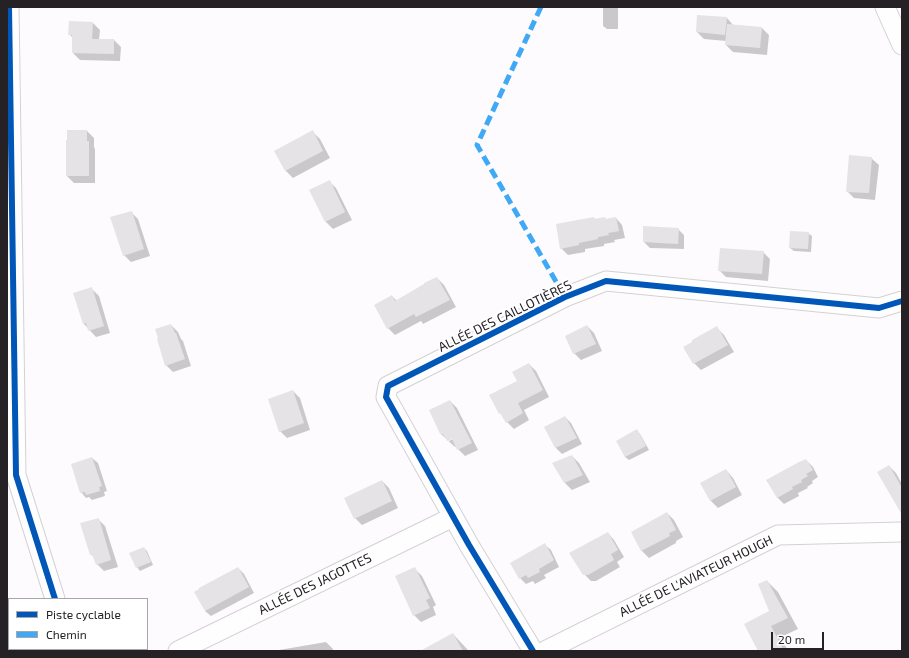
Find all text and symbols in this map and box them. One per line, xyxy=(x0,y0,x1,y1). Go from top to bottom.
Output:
street label: ALLÉE DES CAILLOTIÈRES xyxy=(436,277,574,355)
street label: ALLÉE DE L'AVIATEUR HOUGH xyxy=(617,532,775,620)
street label: ALLÉE DES JAGOTTES xyxy=(256,550,374,618)
legend xyxy=(8,598,148,650)
text: Piste cyclable xyxy=(46,607,121,621)
scale bar xyxy=(773,624,826,650)
text: Chemin xyxy=(46,627,87,641)
text: 20 m xyxy=(778,632,805,646)

